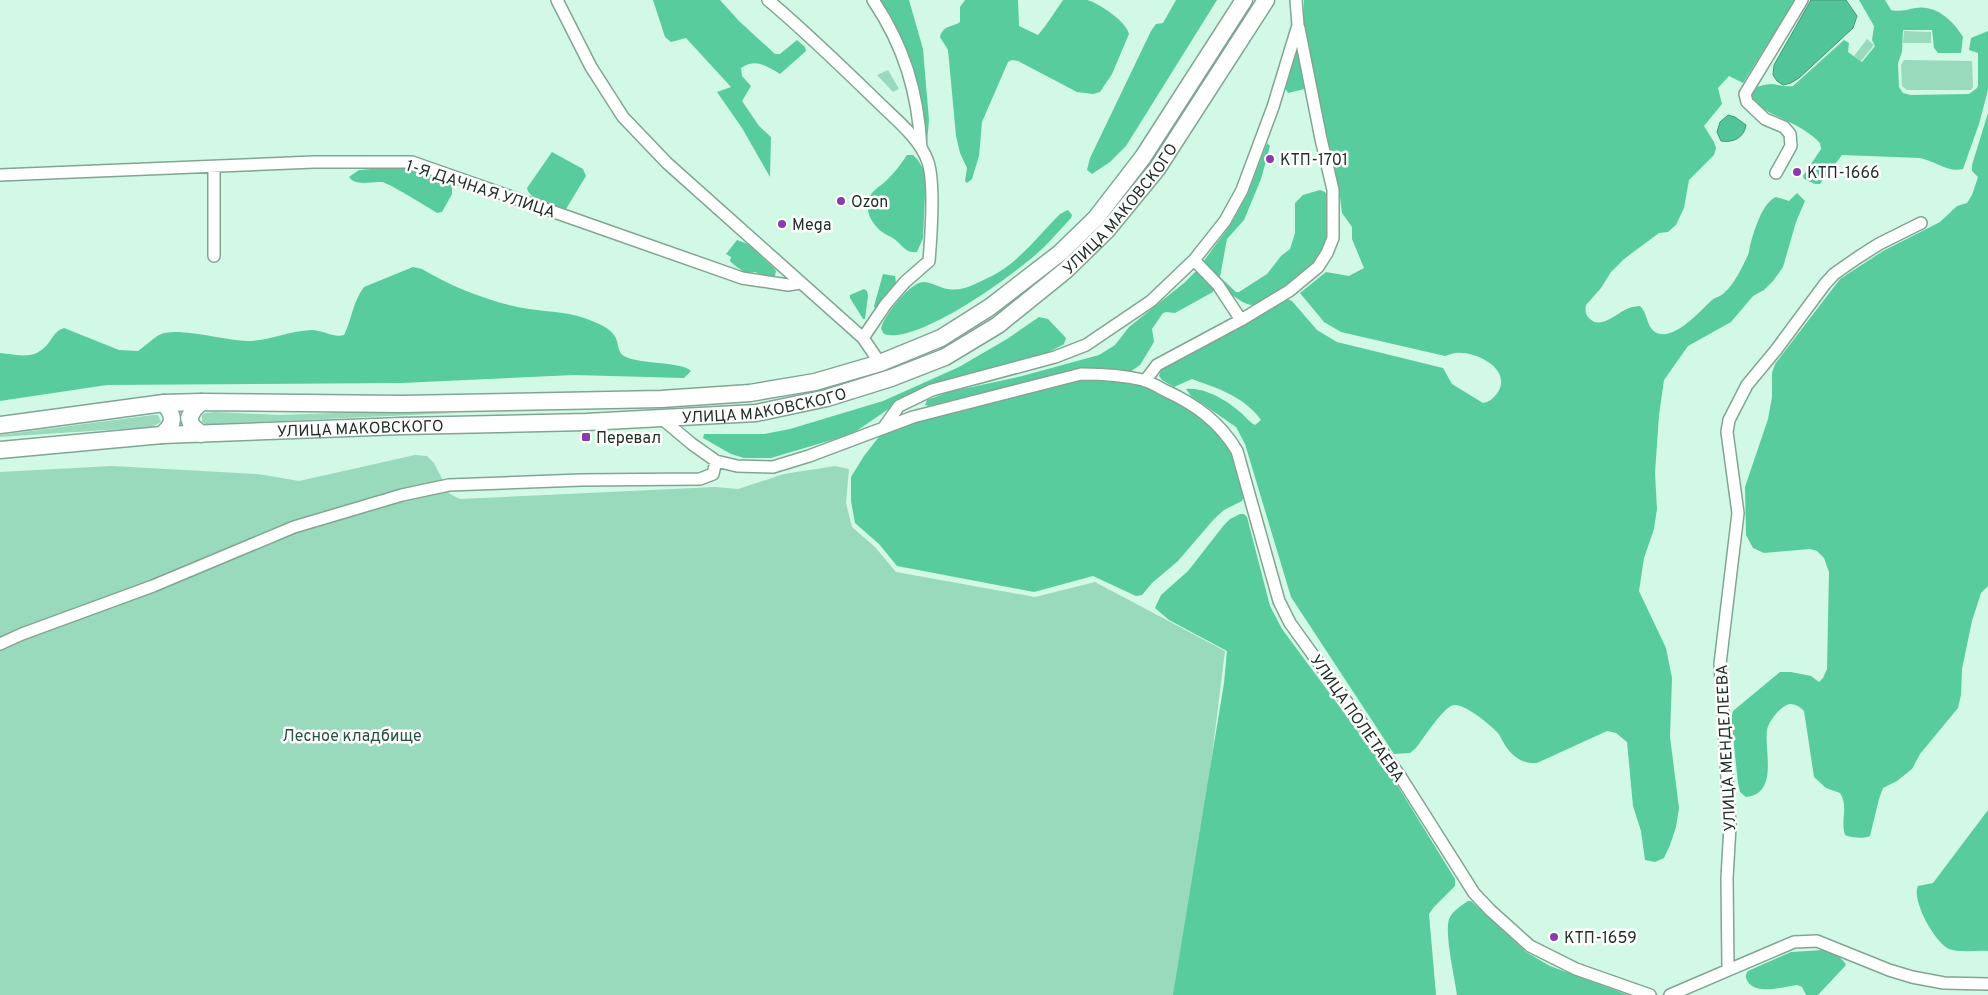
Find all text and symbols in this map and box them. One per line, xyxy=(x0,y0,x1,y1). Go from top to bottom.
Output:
street label: УЛИЦА МАКОВСКОГО xyxy=(1059,140,1183,280)
place label: КТП-1701 xyxy=(1280,151,1348,171)
marker: КТП-1701 xyxy=(1264,153,1276,165)
street label: 1-Я ДАЧНАЯ УЛИЦА xyxy=(403,156,558,224)
place label: КТП-1666 xyxy=(1807,164,1880,184)
marker: КТП-1666 xyxy=(1791,166,1803,178)
place label: Ozon xyxy=(851,193,888,213)
marker: Ozon xyxy=(835,195,847,207)
place label: Mega xyxy=(792,216,831,236)
marker: Mega xyxy=(776,218,788,230)
street label: УЛИЦА МАКОВСКОГО xyxy=(681,384,849,429)
street label: УЛИЦА МАКОВСКОГО xyxy=(277,417,444,443)
place label: Перевал xyxy=(596,429,661,449)
marker: Перевал xyxy=(580,431,592,443)
street label: УЛИЦА ПОЛЕТАЕВА xyxy=(1305,652,1408,787)
street label: УЛИЦА МЕНДЕЛЕЕВА xyxy=(1713,664,1741,832)
park label: Лесное кладбище xyxy=(282,727,422,747)
place label: КТП-1659 xyxy=(1564,929,1637,949)
marker: КТП-1659 xyxy=(1548,931,1560,943)

